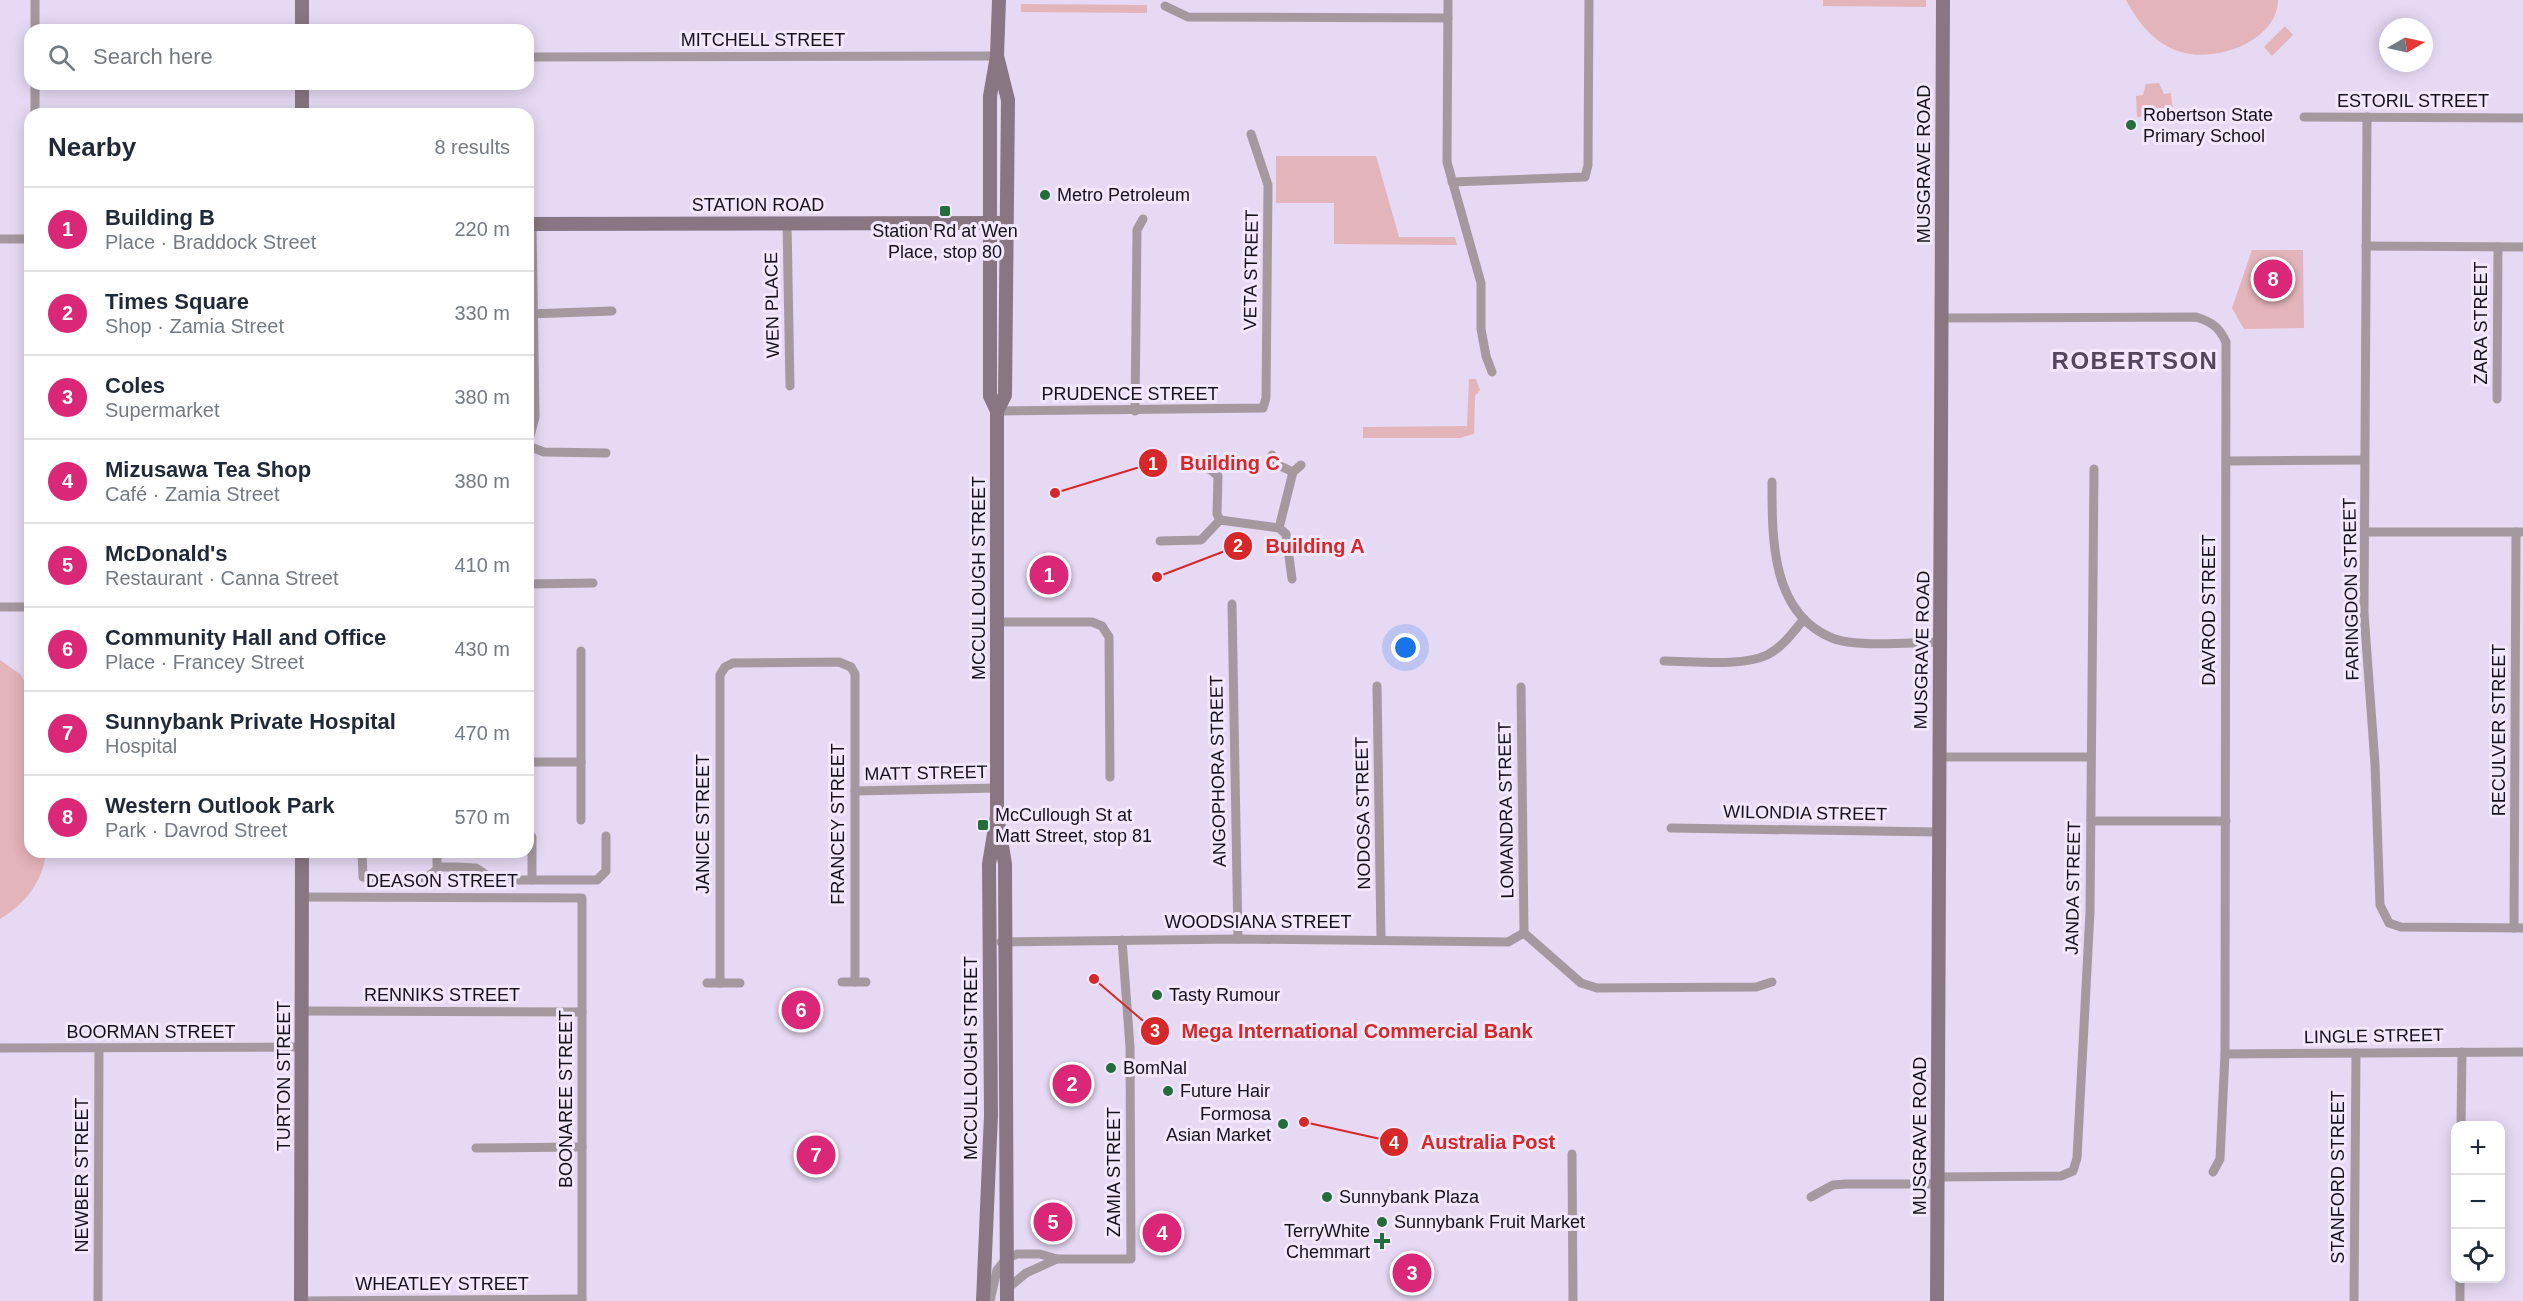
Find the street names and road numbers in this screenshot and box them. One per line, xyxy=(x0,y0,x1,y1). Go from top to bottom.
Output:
street label: MITCHELL STREET xyxy=(681,30,845,50)
street label: MUSGRAVE ROAD xyxy=(1914,85,1934,243)
street label: ESTORIL STREET xyxy=(2337,91,2489,111)
street label: STATION ROAD xyxy=(692,195,824,215)
street label: VETA STREET xyxy=(1240,209,1262,331)
street label: WEN PLACE xyxy=(761,252,783,358)
street label: ZARA STREET xyxy=(2471,261,2491,385)
street label: PRUDENCE STREET xyxy=(1041,384,1219,404)
street label: MCCULLOUGH STREET xyxy=(969,476,989,680)
street label: FARINGDON STREET xyxy=(2339,497,2363,681)
street label: DAVROD STREET xyxy=(2199,534,2219,686)
street label: MUSGRAVE ROAD xyxy=(1911,570,1933,730)
street label: RECULVER STREET xyxy=(2489,644,2509,816)
street label: ANGOPHORA STREET xyxy=(1206,675,1230,867)
street label: LOMANDRA STREET xyxy=(1494,721,1518,899)
street label: NODOSA STREET xyxy=(1352,736,1374,890)
street label: FRANCEY STREET xyxy=(828,743,848,905)
street label: JANICE STREET xyxy=(693,754,713,894)
street label: MATT STREET xyxy=(864,762,988,784)
street label: WILONDIA STREET xyxy=(1723,802,1887,824)
street label: JANDA STREET xyxy=(2062,821,2084,955)
street label: DEASON STREET xyxy=(366,871,518,891)
street label: WOODSIANA STREET xyxy=(1164,912,1352,932)
street label: MCCULLOUGH STREET xyxy=(961,956,981,1160)
street label: RENNIKS STREET xyxy=(364,985,520,1005)
street label: TURTON STREET xyxy=(274,1001,294,1151)
street label: BOONAREE STREET xyxy=(556,1010,576,1188)
street label: BOORMAN STREET xyxy=(66,1022,236,1042)
street label: LINGLE STREET xyxy=(2304,1025,2444,1047)
street label: MUSGRAVE ROAD xyxy=(1910,1057,1930,1215)
street label: STANFORD STREET xyxy=(2328,1090,2348,1264)
street label: NEWBER STREET xyxy=(72,1097,92,1253)
street label: ZAMIA STREET xyxy=(1104,1107,1124,1237)
street label: WHEATLEY STREET xyxy=(355,1274,529,1294)

